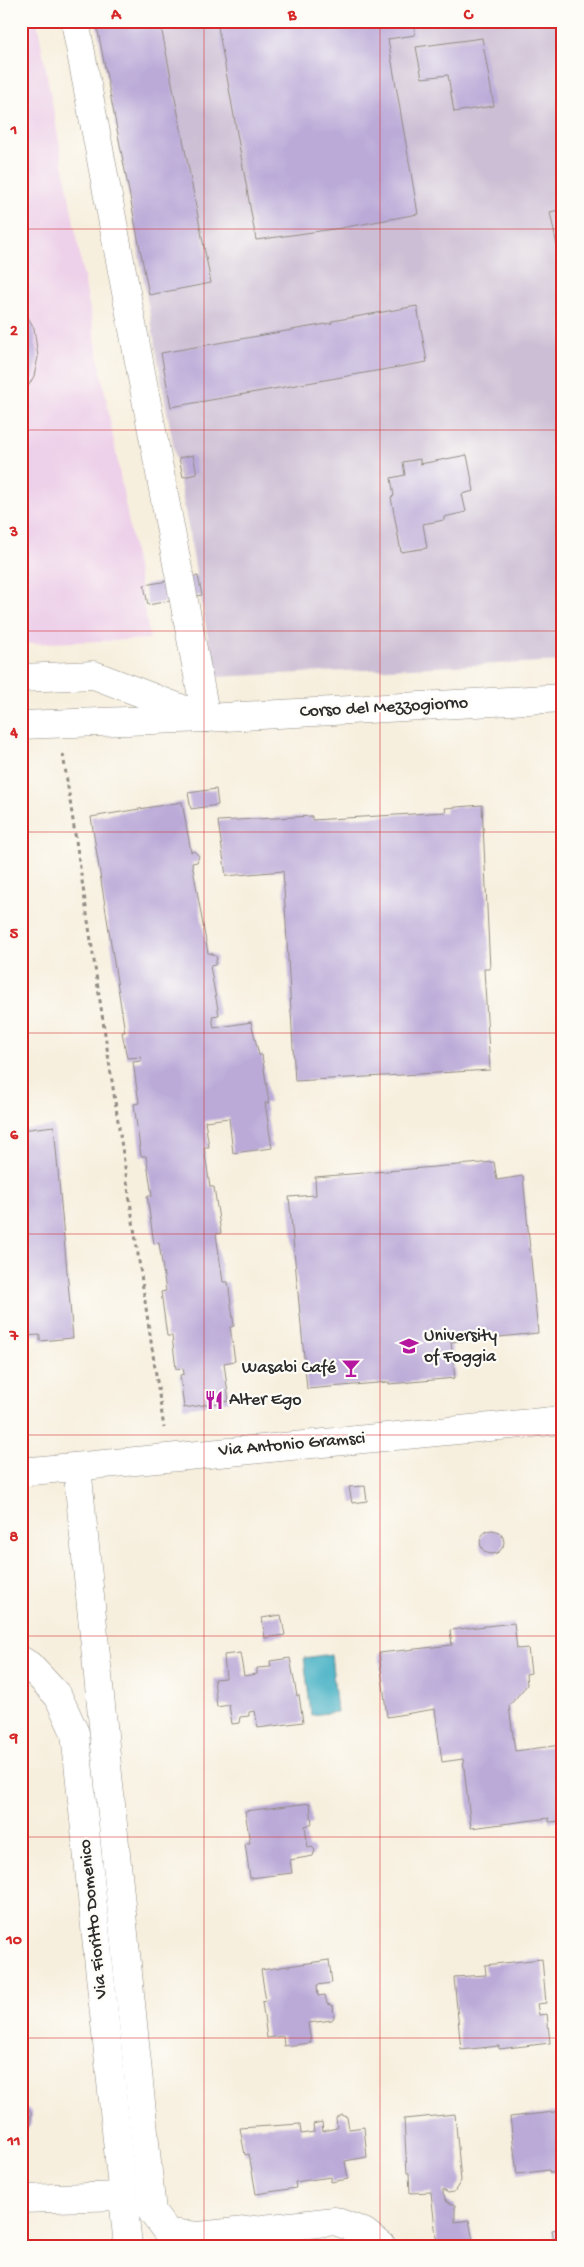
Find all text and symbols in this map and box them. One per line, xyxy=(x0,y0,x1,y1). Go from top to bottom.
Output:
text: A xyxy=(110,7,122,26)
text: B xyxy=(287,7,297,26)
text: C xyxy=(463,7,474,26)
text: 1 xyxy=(10,122,17,141)
text: 2 xyxy=(10,323,18,342)
text: 3 xyxy=(9,524,18,543)
street label: Corso del Mezzogiorno xyxy=(299,693,469,723)
text: 4 xyxy=(9,725,18,744)
text: 5 xyxy=(10,926,19,945)
text: 6 xyxy=(10,1127,19,1146)
place label: University of Foggia xyxy=(424,1326,497,1368)
text: 7 xyxy=(9,1328,19,1347)
school or university icon: University of Foggia xyxy=(398,1335,420,1357)
bar icon: Wasabi Café xyxy=(340,1357,362,1379)
place label: Wasabi Café xyxy=(242,1358,337,1379)
restaurant icon: Alter Ego xyxy=(203,1389,225,1411)
place label: Alter Ego xyxy=(229,1390,302,1411)
street label: Via Antonio Gramsci xyxy=(217,1428,366,1462)
text: 8 xyxy=(10,1529,19,1548)
text: 9 xyxy=(9,1730,18,1749)
street label: Via Fioritto Domenico xyxy=(75,1838,113,2001)
text: 10 xyxy=(5,1932,22,1951)
text: 11 xyxy=(7,2133,20,2152)

